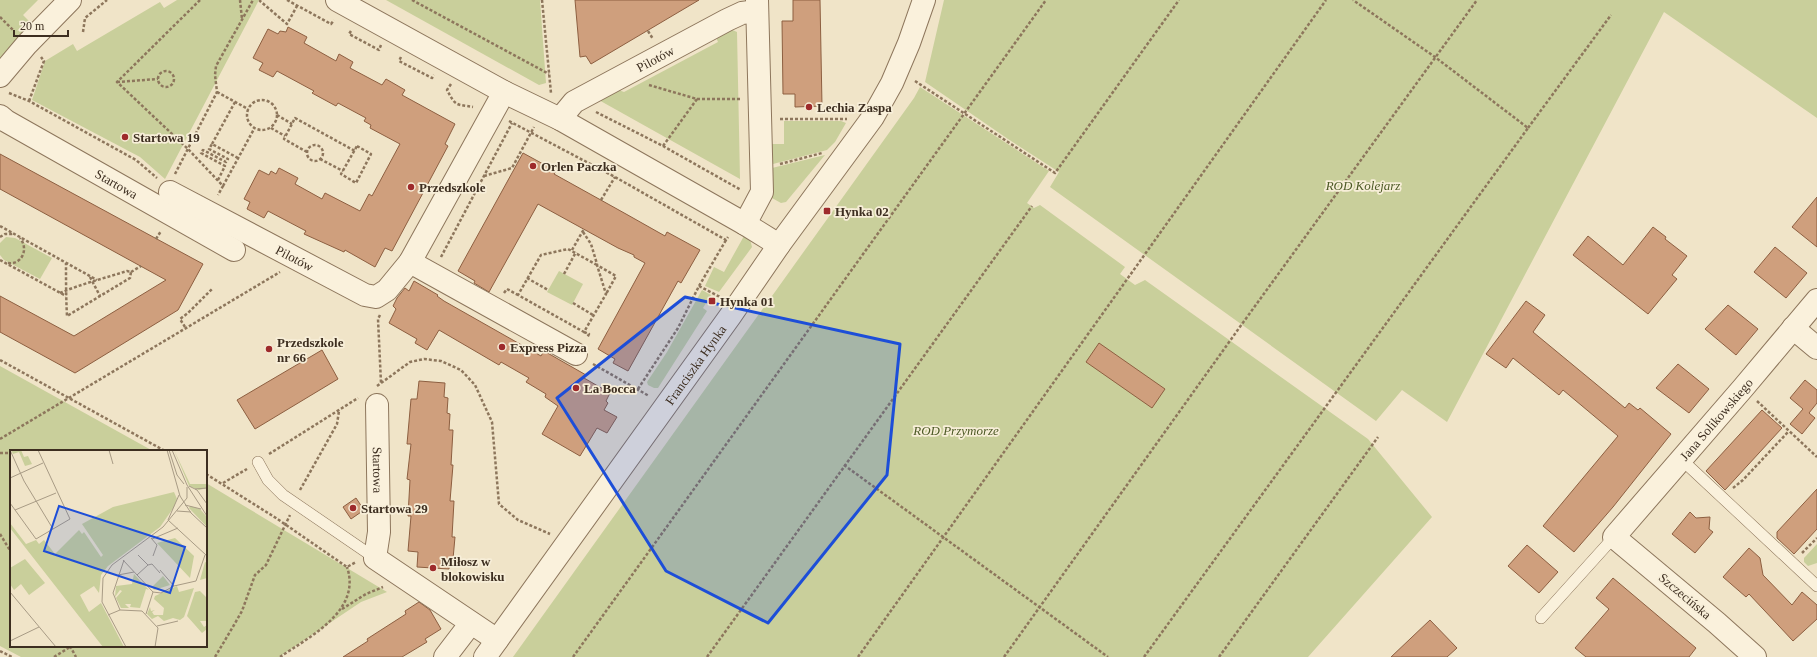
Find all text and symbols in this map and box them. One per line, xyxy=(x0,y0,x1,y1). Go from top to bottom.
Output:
scale bar xyxy=(14,12,68,38)
text: 20 m xyxy=(20,19,45,33)
street label: Pilotów xyxy=(634,42,677,75)
place label: Lechia Zaspa xyxy=(817,100,892,115)
marker: Lechia Zaspa xyxy=(804,102,814,112)
place label: Startowa 19 xyxy=(133,130,200,145)
marker: Startowa 19 xyxy=(120,132,130,142)
place label: Orlen Paczka xyxy=(541,159,617,174)
marker: Orlen Paczka xyxy=(528,161,538,171)
street label: Startowa xyxy=(93,166,141,202)
park label: ROD Kolejarz xyxy=(1325,178,1400,193)
place label: Przedszkole xyxy=(419,180,486,195)
marker: Przedszkole xyxy=(406,182,416,192)
place label: Hynka 02 xyxy=(835,204,889,219)
marker: Hynka 02 xyxy=(822,206,832,216)
street label: Pilotów xyxy=(273,242,317,274)
place label: Hynka 01 xyxy=(720,294,774,309)
marker: Hynka 01 xyxy=(707,296,717,306)
street label: Franciszka Hynka xyxy=(662,322,729,407)
place label: Przedszkole nr 66 xyxy=(277,335,344,365)
place label: Express Pizza xyxy=(510,340,587,355)
marker: Express Pizza xyxy=(497,342,507,352)
marker: Przedszkole nr 66 xyxy=(264,344,274,354)
street label: Jana Solikowskiego xyxy=(1676,375,1756,463)
place label: La Bocca xyxy=(584,381,636,396)
marker: La Bocca xyxy=(571,383,581,393)
park label: ROD Przymorze xyxy=(912,423,999,438)
street label: Startowa xyxy=(370,447,386,493)
inset map xyxy=(10,450,207,647)
place label: Startowa 29 xyxy=(361,501,428,516)
marker: Startowa 29 xyxy=(348,503,358,513)
place label: Miłosz w blokowisku xyxy=(441,554,505,584)
marker: Miłosz w blokowisku xyxy=(428,563,438,573)
street label: Szczecińska xyxy=(1656,570,1714,622)

